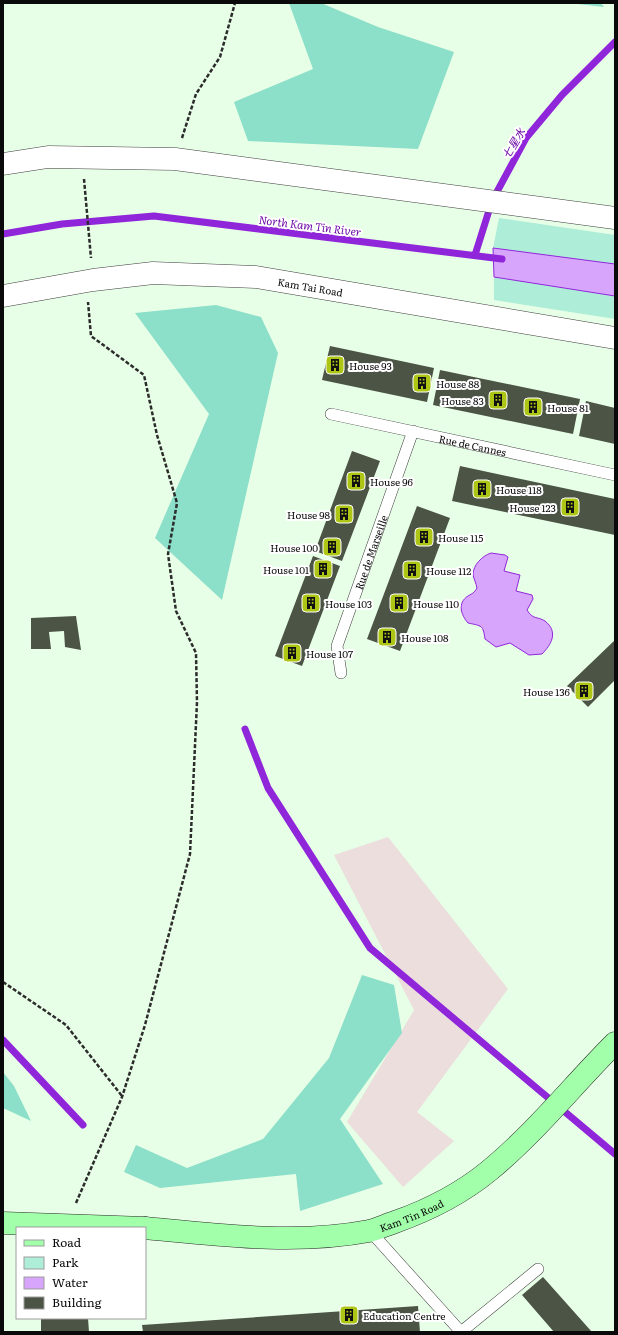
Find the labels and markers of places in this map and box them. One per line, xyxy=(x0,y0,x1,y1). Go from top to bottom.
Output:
building icon: House 93 xyxy=(324,354,346,376)
place label: House 93 xyxy=(349,358,392,373)
building icon: House 88 xyxy=(411,372,433,394)
place label: House 88 xyxy=(436,376,480,391)
building icon: House 83 xyxy=(487,389,509,411)
place label: House 83 xyxy=(441,393,484,408)
building icon: House 81 xyxy=(522,396,544,418)
place label: House 81 xyxy=(547,400,589,415)
building icon: House 96 xyxy=(345,470,367,492)
place label: House 96 xyxy=(370,474,413,489)
building icon: House 118 xyxy=(471,478,493,500)
place label: House 118 xyxy=(496,482,542,497)
building icon: House 123 xyxy=(559,496,581,518)
place label: House 123 xyxy=(509,500,556,515)
building icon: House 98 xyxy=(333,503,355,525)
place label: House 98 xyxy=(287,507,330,522)
building icon: House 115 xyxy=(413,526,435,548)
place label: House 115 xyxy=(438,530,483,545)
building icon: House 100 xyxy=(321,536,343,558)
place label: House 100 xyxy=(270,540,318,555)
building icon: House 101 xyxy=(312,558,334,580)
building icon: House 112 xyxy=(401,559,423,581)
place label: House 101 xyxy=(263,562,309,577)
place label: House 112 xyxy=(426,563,471,578)
building icon: House 103 xyxy=(300,592,322,614)
building icon: House 110 xyxy=(388,592,410,614)
place label: House 103 xyxy=(325,596,372,611)
place label: House 110 xyxy=(413,596,459,611)
building icon: House 108 xyxy=(376,626,398,648)
place label: House 108 xyxy=(401,630,449,645)
building icon: House 107 xyxy=(281,642,303,664)
place label: House 107 xyxy=(306,646,353,661)
building icon: House 136 xyxy=(573,680,595,702)
place label: House 136 xyxy=(523,684,571,699)
building icon: Education Centre xyxy=(338,1304,360,1326)
place label: Education Centre xyxy=(363,1308,446,1323)

